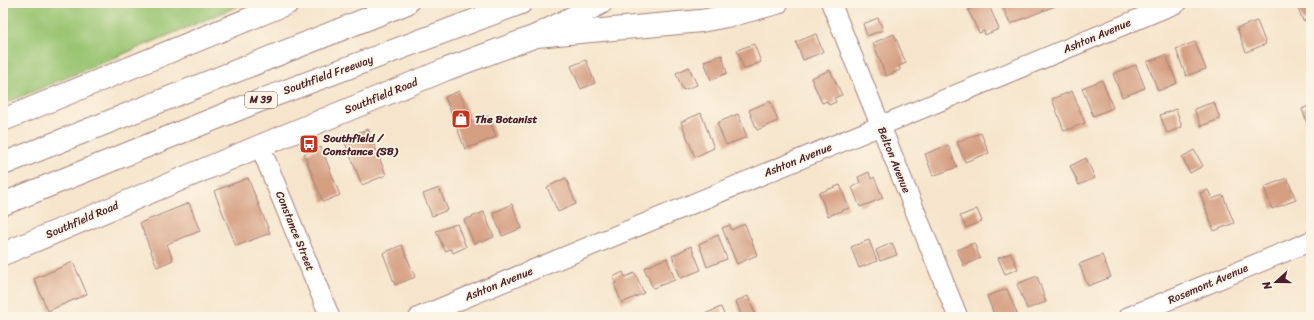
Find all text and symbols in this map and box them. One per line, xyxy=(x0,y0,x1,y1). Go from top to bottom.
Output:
street label: Ashton Avenue xyxy=(1059,13,1134,59)
street label: Southfield Freeway xyxy=(280,50,376,100)
street label: Southfield Road xyxy=(341,72,422,119)
road number: M 39 xyxy=(245,92,277,108)
shop icon: The Botanist xyxy=(450,108,472,130)
place label: The Botanist xyxy=(475,110,537,129)
street label: Belton Avenue xyxy=(872,124,916,196)
place label: Southfield / Constance (SB) xyxy=(322,129,399,161)
bus stop icon: Southfield / Constance (SB) xyxy=(298,133,320,155)
street label: Ashton Avenue xyxy=(760,138,835,183)
street label: Constance Street xyxy=(270,188,320,274)
street label: Southfield Road xyxy=(42,196,123,244)
street label: Rosemont Avenue xyxy=(1165,258,1252,309)
street label: Ashton Avenue xyxy=(461,262,536,307)
north arrow xyxy=(1256,262,1296,302)
text: N xyxy=(1257,278,1278,293)

